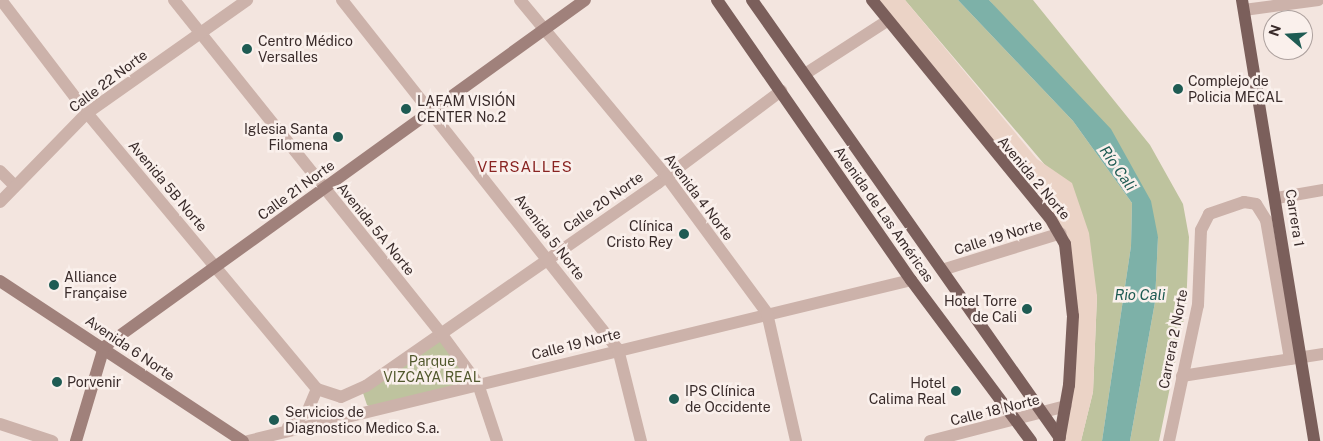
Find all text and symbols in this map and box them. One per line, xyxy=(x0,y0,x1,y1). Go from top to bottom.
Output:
north arrow xyxy=(1263,10,1313,60)
text: N xyxy=(1265,23,1284,38)
place label: Centro Médico Versalles xyxy=(258,33,353,65)
marker: Centro Médico Versalles xyxy=(240,42,254,56)
street label: Calle 22 Norte xyxy=(66,46,150,116)
place label: Complejo de Policia MECAL xyxy=(1188,73,1283,105)
marker: Complejo de Policia MECAL xyxy=(1172,83,1184,95)
place label: LAFAM VISIÓN CENTER No.2 xyxy=(417,93,516,125)
marker: LAFAM VISIÓN CENTER No.2 xyxy=(399,102,413,116)
place label: Iglesia Santa Filomena xyxy=(244,121,328,154)
marker: Iglesia Santa Filomena xyxy=(332,131,344,143)
street label: Avenida 2 Norte xyxy=(994,133,1074,223)
street label: Avenida 5B Norte xyxy=(125,137,211,235)
water label: Río Cali xyxy=(1096,142,1140,194)
street label: Avenida de Las Américas xyxy=(831,143,937,285)
street label: Avenida 4 Norte xyxy=(661,150,737,244)
street label: Calle 21 Norte xyxy=(254,157,338,223)
district label: VERSALLES xyxy=(476,158,574,176)
street label: Calle 20 Norte xyxy=(560,168,646,236)
street label: Avenida 5A Norte xyxy=(334,179,418,279)
street label: Carrera 1 xyxy=(1282,188,1308,248)
street label: Avenida 5 Norte xyxy=(511,191,589,283)
street label: Calle 19 Norte xyxy=(952,216,1044,258)
place label: Clínica Cristo Rey xyxy=(606,218,673,250)
marker: Clínica Cristo Rey xyxy=(677,227,691,241)
place label: Alliance Française xyxy=(64,269,127,302)
marker: Alliance Française xyxy=(48,279,60,291)
water label: Rio Cali xyxy=(1114,286,1166,304)
street label: Carrera 2 Norte xyxy=(1155,288,1191,390)
place label: Hotel Torre de Cali xyxy=(944,293,1017,326)
marker: Hotel Torre de Cali xyxy=(1021,303,1033,315)
street label: Avenida 6 Norte xyxy=(82,312,178,384)
street label: Calle 19 Norte xyxy=(530,325,622,363)
park label: Parque VIZCAYA REAL xyxy=(383,353,481,386)
place label: Porvenir xyxy=(67,374,121,390)
place label: Hotel Calima Real xyxy=(869,375,946,408)
marker: Porvenir xyxy=(51,376,63,388)
place label: IPS Clínica de Occidente xyxy=(685,383,771,416)
marker: Hotel Calima Real xyxy=(950,385,962,397)
street label: Calle 18 Norte xyxy=(949,391,1041,429)
marker: IPS Clínica de Occidente xyxy=(667,392,681,406)
place label: Servicios de Diagnostico Medico S.a. xyxy=(285,404,439,437)
marker: Servicios de Diagnostico Medico S.a. xyxy=(267,413,281,427)

